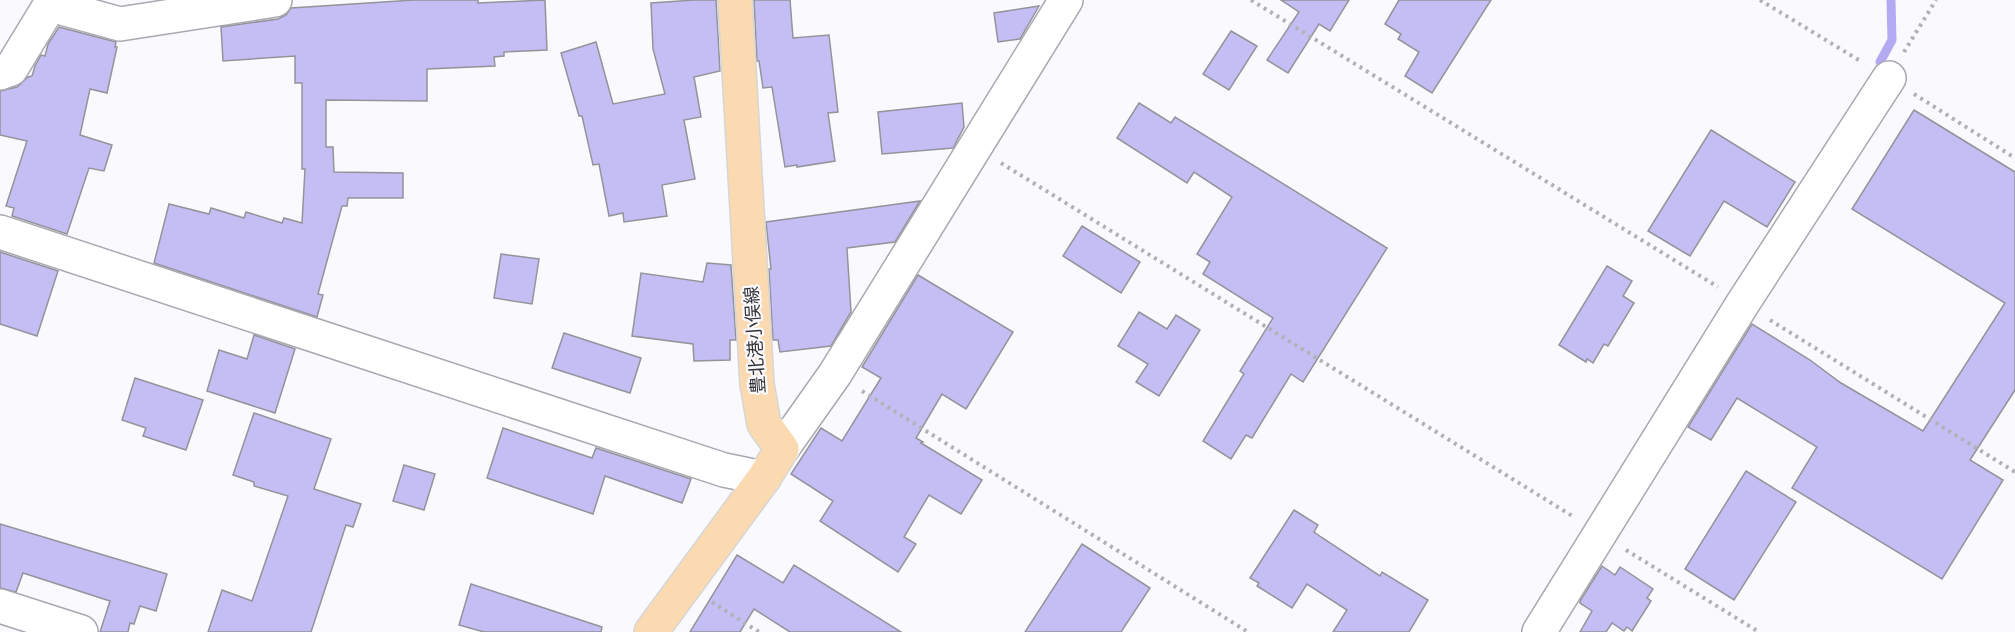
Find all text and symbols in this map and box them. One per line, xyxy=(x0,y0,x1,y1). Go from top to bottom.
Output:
street label: 豊北港小俣線 xyxy=(739,285,771,395)

